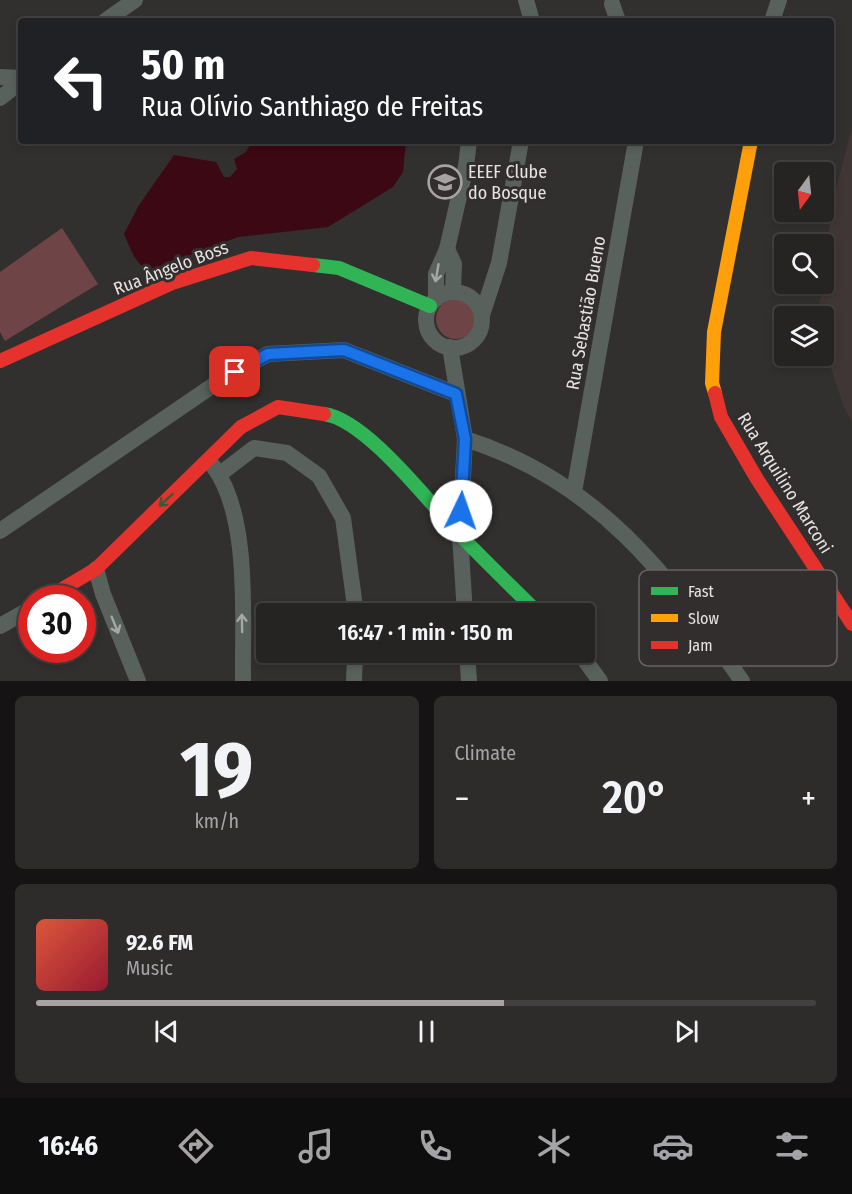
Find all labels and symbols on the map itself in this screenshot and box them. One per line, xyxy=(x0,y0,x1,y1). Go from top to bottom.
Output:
place label: EEEF Clube do Bosque xyxy=(468,161,547,204)
north arrow xyxy=(774,162,834,222)
school or university icon: EEEF Clube do Bosque xyxy=(427,164,463,200)
street label: Rua Sebastião Bueno xyxy=(562,234,610,392)
street label: Rua Ângelo Boss xyxy=(110,236,232,300)
one-way arrow xyxy=(431,262,442,282)
pin xyxy=(209,346,260,397)
street label: Rua Arquilino Marconi xyxy=(733,409,837,557)
position arrow xyxy=(429,479,493,543)
one-way arrow xyxy=(159,493,174,507)
legend xyxy=(639,570,837,666)
text: Fast xyxy=(688,582,715,601)
speed limit sign: 30 xyxy=(18,585,96,663)
text: Slow xyxy=(688,609,719,628)
one-way arrow xyxy=(236,613,248,633)
one-way arrow xyxy=(110,615,121,633)
text: Jam xyxy=(688,636,713,655)

